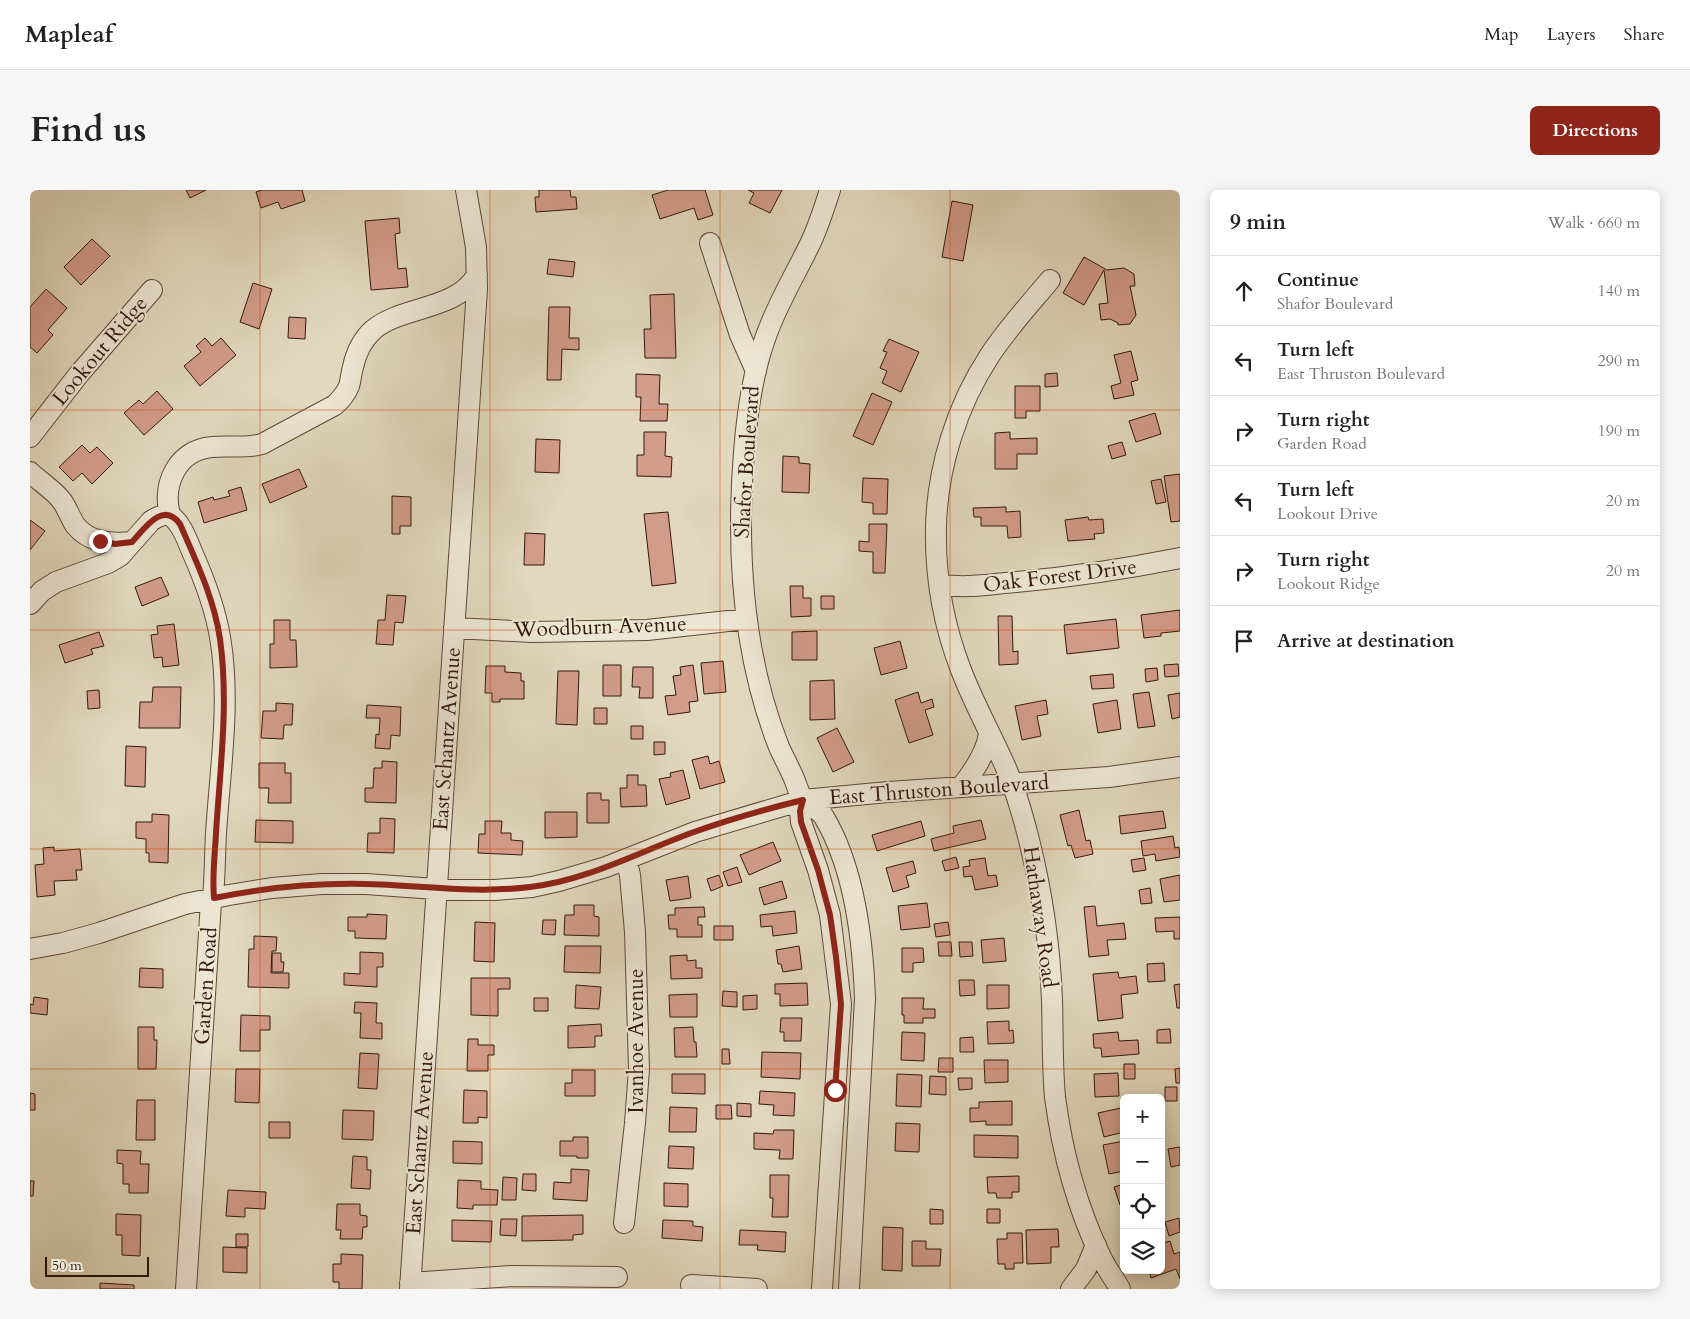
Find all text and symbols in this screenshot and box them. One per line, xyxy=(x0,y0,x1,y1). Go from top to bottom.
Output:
text: Mapleaf xyxy=(25,18,113,51)
text: Map xyxy=(1484,22,1519,47)
text: Layers xyxy=(1547,22,1596,47)
text: Share xyxy=(1624,22,1665,47)
text: Find us xyxy=(30,106,146,154)
button: Directions xyxy=(1530,106,1660,155)
text: 9 min xyxy=(1230,208,1286,237)
text: Walk · 660 m xyxy=(1548,212,1640,234)
text: Continue xyxy=(1277,267,1359,293)
icon: ahead xyxy=(1230,277,1258,305)
text: 140 m xyxy=(1598,280,1640,302)
street label: Lookout Ridge xyxy=(46,290,154,412)
text: Shafor Boulevard xyxy=(1277,293,1393,315)
text: Turn left xyxy=(1277,337,1354,363)
icon: left xyxy=(1230,347,1258,375)
text: 290 m xyxy=(1598,350,1640,372)
text: East Thruston Boulevard xyxy=(1277,363,1445,385)
street label: Shafor Boulevard xyxy=(727,385,767,539)
text: Turn right xyxy=(1277,407,1369,433)
icon: right xyxy=(1230,417,1258,445)
text: 190 m xyxy=(1598,420,1640,442)
text: Garden Road xyxy=(1277,433,1367,455)
text: Turn left xyxy=(1277,477,1354,503)
icon: left xyxy=(1230,487,1258,515)
text: 20 m xyxy=(1606,490,1640,512)
text: Lookout Drive xyxy=(1277,503,1378,525)
route end xyxy=(89,530,112,553)
text: Turn right xyxy=(1277,547,1369,573)
street label: Oak Forest Drive xyxy=(981,552,1139,600)
icon: right xyxy=(1230,557,1258,585)
text: 20 m xyxy=(1606,560,1640,582)
text: Lookout Ridge xyxy=(1277,573,1380,595)
street label: Woodburn Avenue xyxy=(512,609,687,645)
icon: arrive xyxy=(1230,627,1258,655)
text: Arrive at destination xyxy=(1277,628,1454,654)
street label: East Schantz Avenue xyxy=(426,646,468,832)
street label: East Thruston Boulevard xyxy=(828,768,1050,812)
street label: Hathaway Road xyxy=(1016,844,1064,990)
street label: Garden Road xyxy=(187,926,225,1046)
street label: Ivanhoe Avenue xyxy=(622,969,651,1113)
street label: East Schantz Avenue xyxy=(399,1050,441,1236)
route start xyxy=(824,1079,847,1102)
map controls xyxy=(1120,1094,1165,1274)
button: + xyxy=(1120,1094,1165,1139)
button: − xyxy=(1120,1139,1165,1184)
button: locate xyxy=(1120,1184,1165,1229)
button: layers xyxy=(1120,1229,1165,1274)
scale bar xyxy=(45,1254,149,1277)
text: 50 m xyxy=(52,1256,82,1275)

